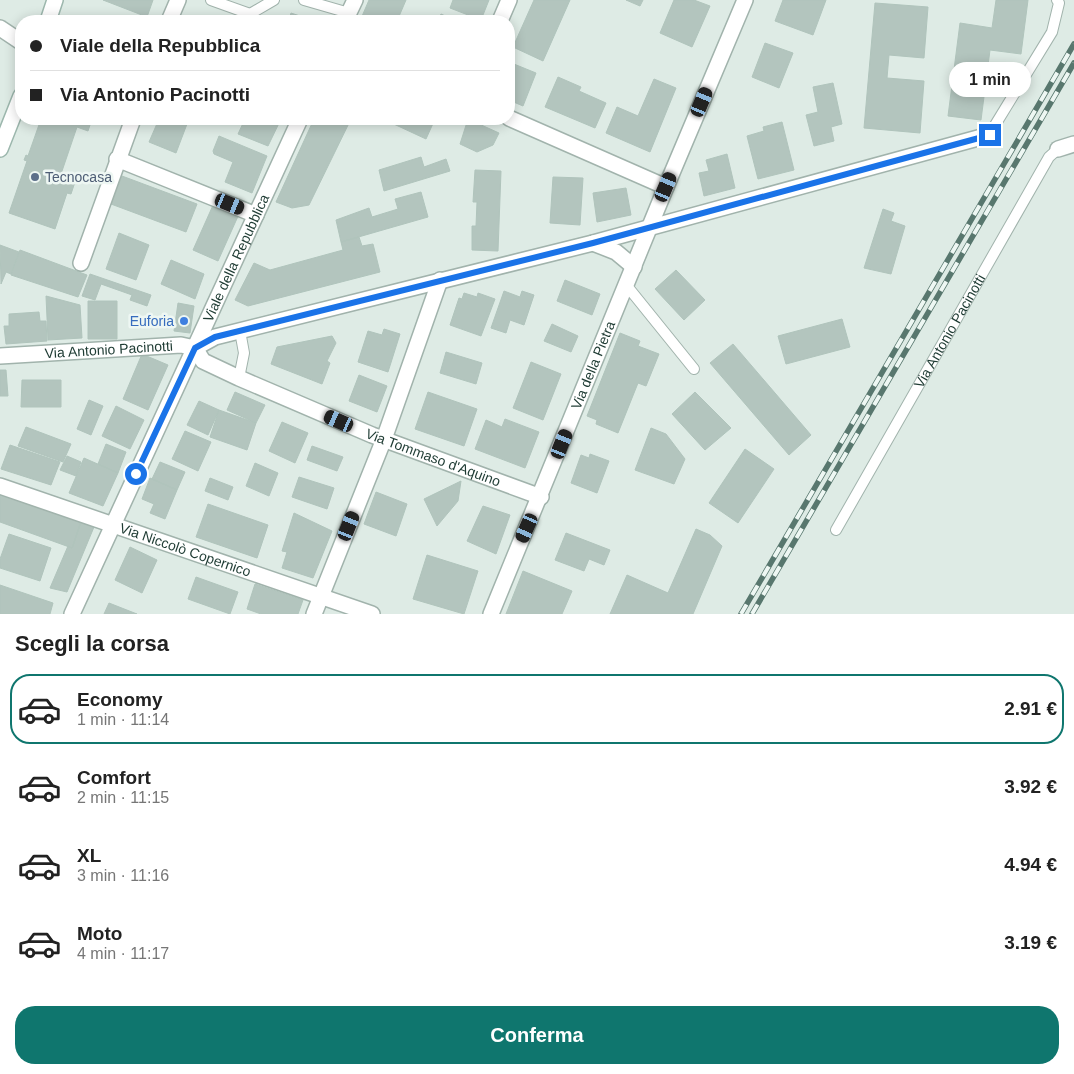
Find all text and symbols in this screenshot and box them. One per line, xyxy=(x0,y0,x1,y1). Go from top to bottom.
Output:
text: Viale della Repubblica xyxy=(60,35,260,56)
callout: 1 min xyxy=(949,62,1031,98)
text: 1 min xyxy=(969,71,1011,88)
text: Via Antonio Pacinotti xyxy=(60,84,250,105)
car xyxy=(689,85,714,119)
route end xyxy=(979,124,1001,146)
place label: Tecnocasa xyxy=(45,169,112,185)
car xyxy=(653,170,678,204)
marker: Tecnocasa xyxy=(29,171,41,183)
car xyxy=(213,191,246,217)
street label: Viale della Repubblica xyxy=(200,192,272,324)
street label: Via Antonio Pacinotti xyxy=(911,271,988,391)
place label: Euforia xyxy=(130,313,174,329)
marker: Euforia xyxy=(178,315,190,327)
street label: Via della Pietra xyxy=(568,318,618,412)
street label: Via Antonio Pacinotti xyxy=(44,338,173,361)
car xyxy=(322,408,355,434)
street label: Via Tommaso d'Aquino xyxy=(363,425,503,490)
car xyxy=(549,427,574,461)
route start xyxy=(125,463,147,485)
car xyxy=(336,509,361,543)
car xyxy=(514,511,539,545)
street label: Via Niccolò Copernico xyxy=(118,520,253,580)
text: Scegli la corsa xyxy=(15,631,169,656)
icon: car xyxy=(17,687,62,732)
text: Economy xyxy=(77,689,163,710)
text: 2.91 € xyxy=(1004,698,1057,719)
text: 1 min · 11:14 xyxy=(77,711,169,728)
icon: car xyxy=(17,765,62,810)
text: Comfort xyxy=(77,767,151,788)
text: 3.92 € xyxy=(1004,776,1057,797)
text: 2 min · 11:15 xyxy=(77,789,169,806)
icon: car xyxy=(17,843,62,888)
text: XL xyxy=(77,845,101,866)
text: 4.94 € xyxy=(1004,854,1057,875)
text: 3 min · 11:16 xyxy=(77,867,169,884)
icon: car xyxy=(17,921,62,966)
text: Moto xyxy=(77,923,122,944)
text: 3.19 € xyxy=(1004,932,1057,953)
text: 4 min · 11:17 xyxy=(77,945,169,962)
button: Conferma xyxy=(15,1006,1059,1064)

